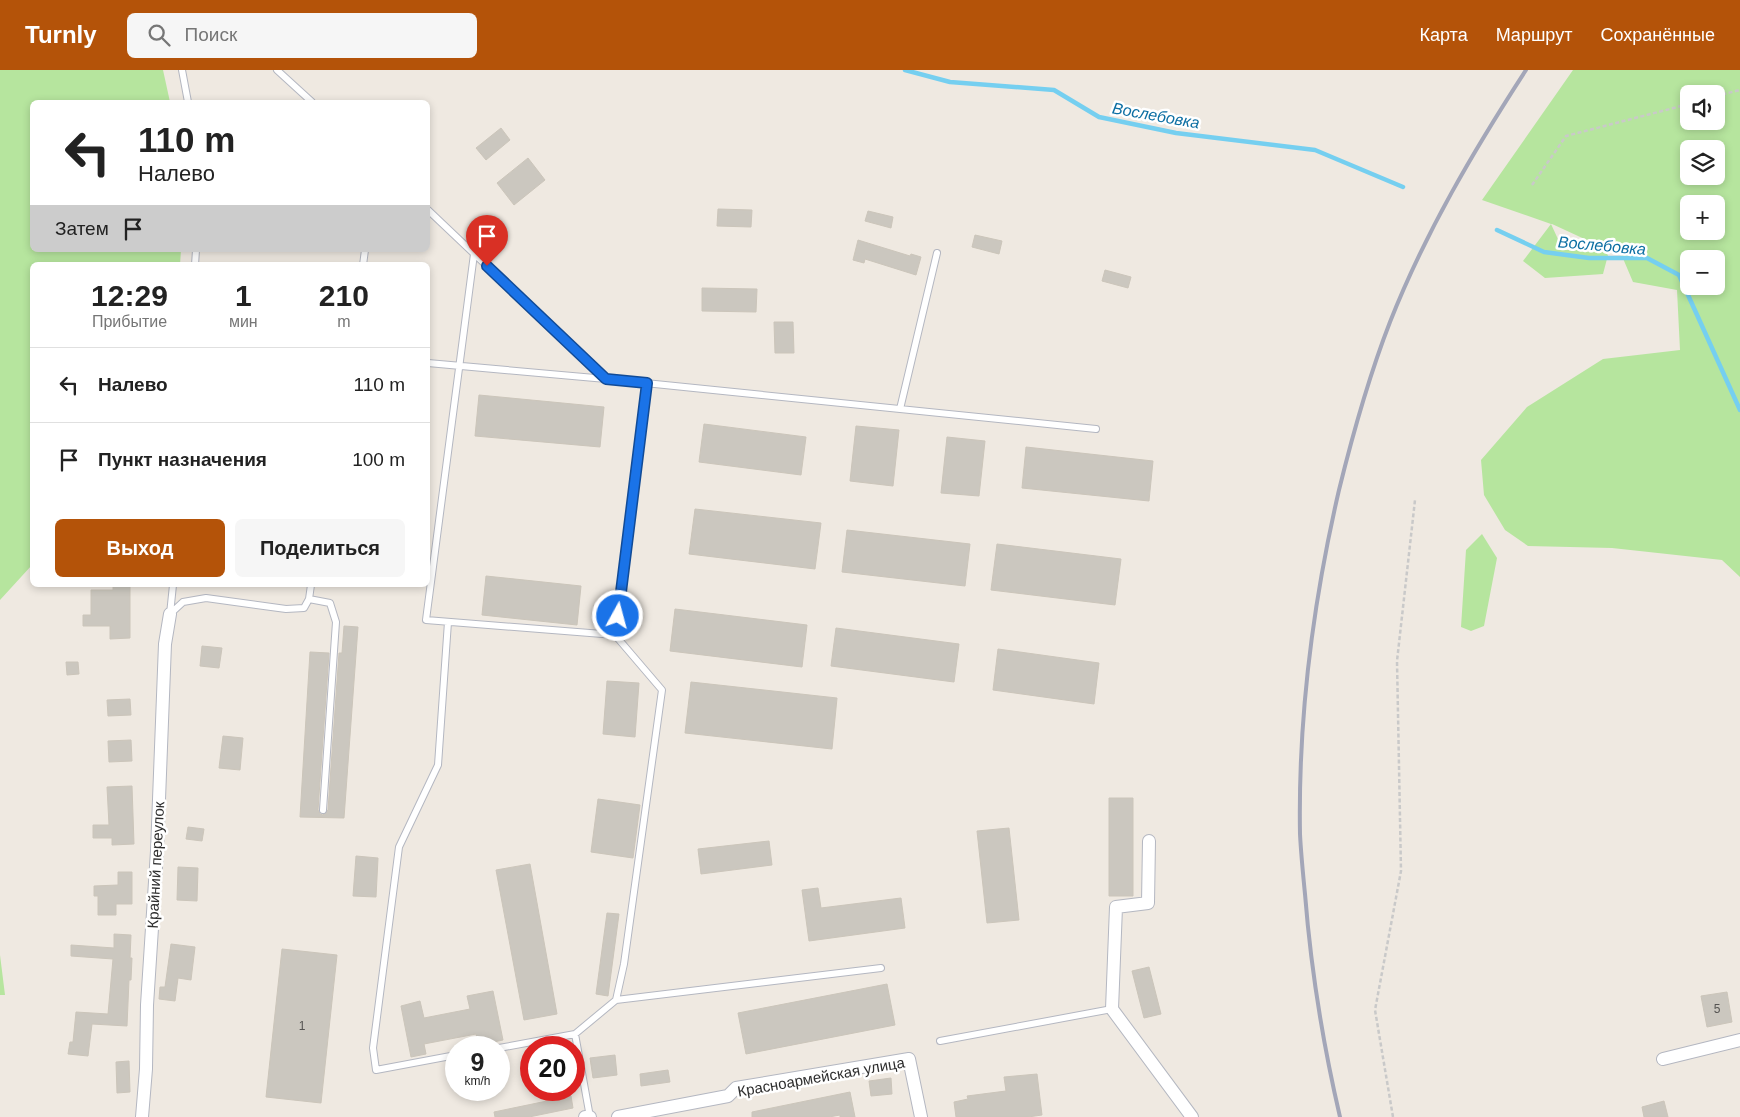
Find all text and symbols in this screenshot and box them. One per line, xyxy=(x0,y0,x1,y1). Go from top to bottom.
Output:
search box xyxy=(127,13,477,58)
text: Turnly xyxy=(25,21,97,48)
icon: search xyxy=(145,21,173,49)
text: Поиск xyxy=(185,24,237,45)
text: Карта xyxy=(1420,25,1468,45)
text: Маршрут xyxy=(1496,25,1572,45)
text: Сохранённые xyxy=(1600,25,1715,45)
map controls xyxy=(1680,85,1725,295)
button: sound xyxy=(1680,85,1725,130)
water label: Вослебовка xyxy=(1111,99,1201,132)
icon: left xyxy=(55,120,120,185)
text: 110 m xyxy=(138,120,235,159)
button: layers xyxy=(1680,140,1725,185)
text: Налево xyxy=(138,161,215,186)
button: + xyxy=(1680,195,1725,240)
icon: arrive xyxy=(119,215,147,243)
pin xyxy=(466,215,508,266)
text: Затем xyxy=(55,218,109,239)
icon: arrive xyxy=(473,222,501,250)
water label: Вослебовка xyxy=(1557,233,1647,258)
button: − xyxy=(1680,250,1725,295)
text: 12:29 xyxy=(91,279,168,312)
text: 1 xyxy=(235,279,252,312)
text: 210 xyxy=(319,279,369,312)
text: Прибытие xyxy=(92,313,167,330)
text: мин xyxy=(229,313,258,330)
text: m xyxy=(337,313,350,330)
icon: left xyxy=(55,371,83,399)
text: Налево xyxy=(98,374,168,395)
text: 110 m xyxy=(354,374,405,395)
icon: arrive xyxy=(55,446,83,474)
text: Пункт назначения xyxy=(98,449,267,470)
text: 100 m xyxy=(352,449,405,470)
button: Выход xyxy=(55,519,225,577)
button: Поделиться xyxy=(235,519,405,577)
position arrow xyxy=(591,589,643,641)
street label: Крайний переулок xyxy=(144,801,167,929)
house number: 5 xyxy=(1714,1002,1721,1016)
house number: 1 xyxy=(299,1019,306,1033)
speed limit sign: 20 xyxy=(520,1036,585,1101)
text: 9 xyxy=(471,1048,484,1076)
street label: Красноармейская улица xyxy=(736,1053,907,1100)
text: km/h xyxy=(464,1074,491,1088)

